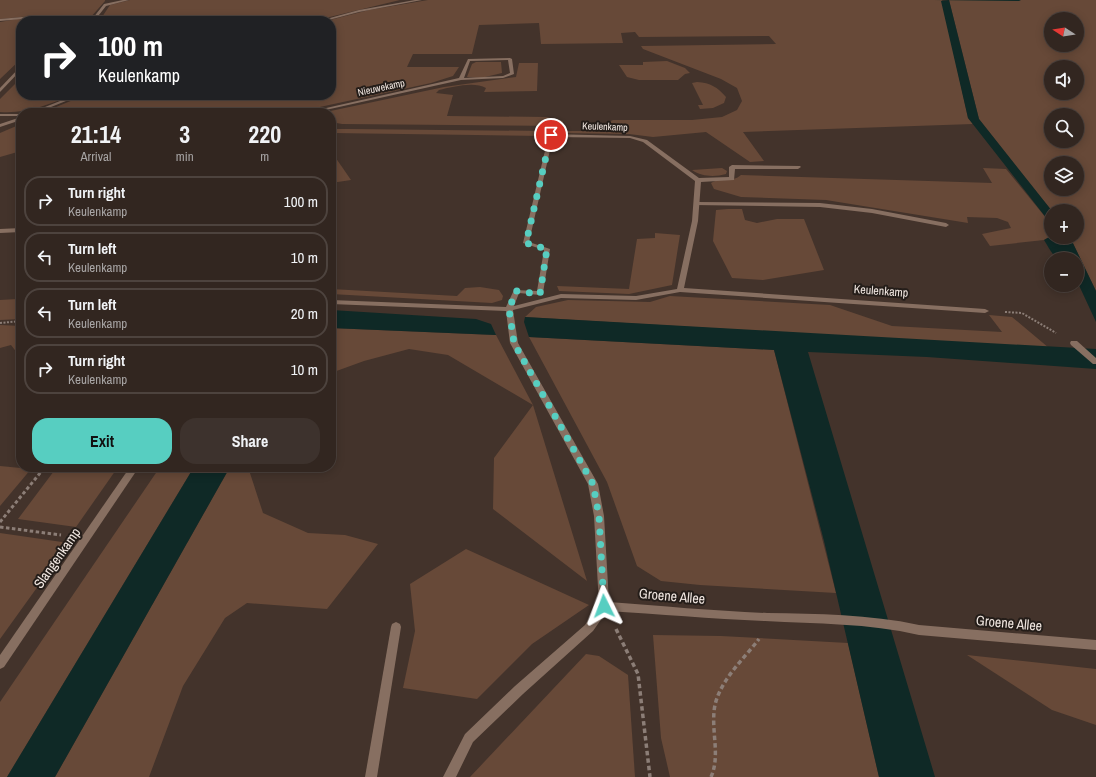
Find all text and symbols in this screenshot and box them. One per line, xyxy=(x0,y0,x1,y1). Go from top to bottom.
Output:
north arrow xyxy=(1044,12,1084,52)
map controls xyxy=(1044,12,1084,292)
text: 100 m xyxy=(98,27,163,65)
icon: right xyxy=(32,32,84,84)
button: sound xyxy=(1044,60,1084,100)
text: Keulenkamp xyxy=(98,63,180,88)
street label: Nieuwekamp xyxy=(356,76,406,99)
button: search xyxy=(1044,108,1084,148)
text: 21:14 xyxy=(71,118,121,150)
text: 3 xyxy=(179,118,190,150)
text: 220 xyxy=(248,118,281,150)
pin xyxy=(534,118,568,152)
street label: Keulenkamp xyxy=(582,119,628,134)
icon: arrive xyxy=(540,124,562,146)
text: Arrival xyxy=(81,148,111,165)
text: min xyxy=(176,148,194,165)
text: m xyxy=(260,148,269,165)
button: layers xyxy=(1044,156,1084,196)
text: Turn right xyxy=(68,182,125,203)
icon: right xyxy=(34,190,56,212)
text: 100 m xyxy=(284,191,318,212)
text: Keulenkamp xyxy=(68,203,127,220)
button: + xyxy=(1044,204,1084,244)
text: Turn left xyxy=(68,238,116,259)
icon: left xyxy=(34,246,56,268)
text: 10 m xyxy=(291,247,318,268)
button: − xyxy=(1044,252,1084,292)
text: Keulenkamp xyxy=(68,259,127,276)
street label: Keulenkamp xyxy=(853,281,909,301)
text: Turn left xyxy=(68,294,116,315)
icon: left xyxy=(34,302,56,324)
text: 20 m xyxy=(291,303,318,324)
text: Keulenkamp xyxy=(68,315,127,332)
text: Turn right xyxy=(68,350,125,371)
icon: right xyxy=(34,358,56,380)
text: 10 m xyxy=(291,359,318,380)
text: Keulenkamp xyxy=(68,371,127,388)
button: Exit xyxy=(32,418,172,464)
button: Share xyxy=(180,418,320,464)
street label: Slangenkamp xyxy=(29,524,85,592)
street label: Groene Allee xyxy=(638,584,706,608)
position arrow xyxy=(583,585,625,627)
street label: Groene Allee xyxy=(975,611,1043,635)

